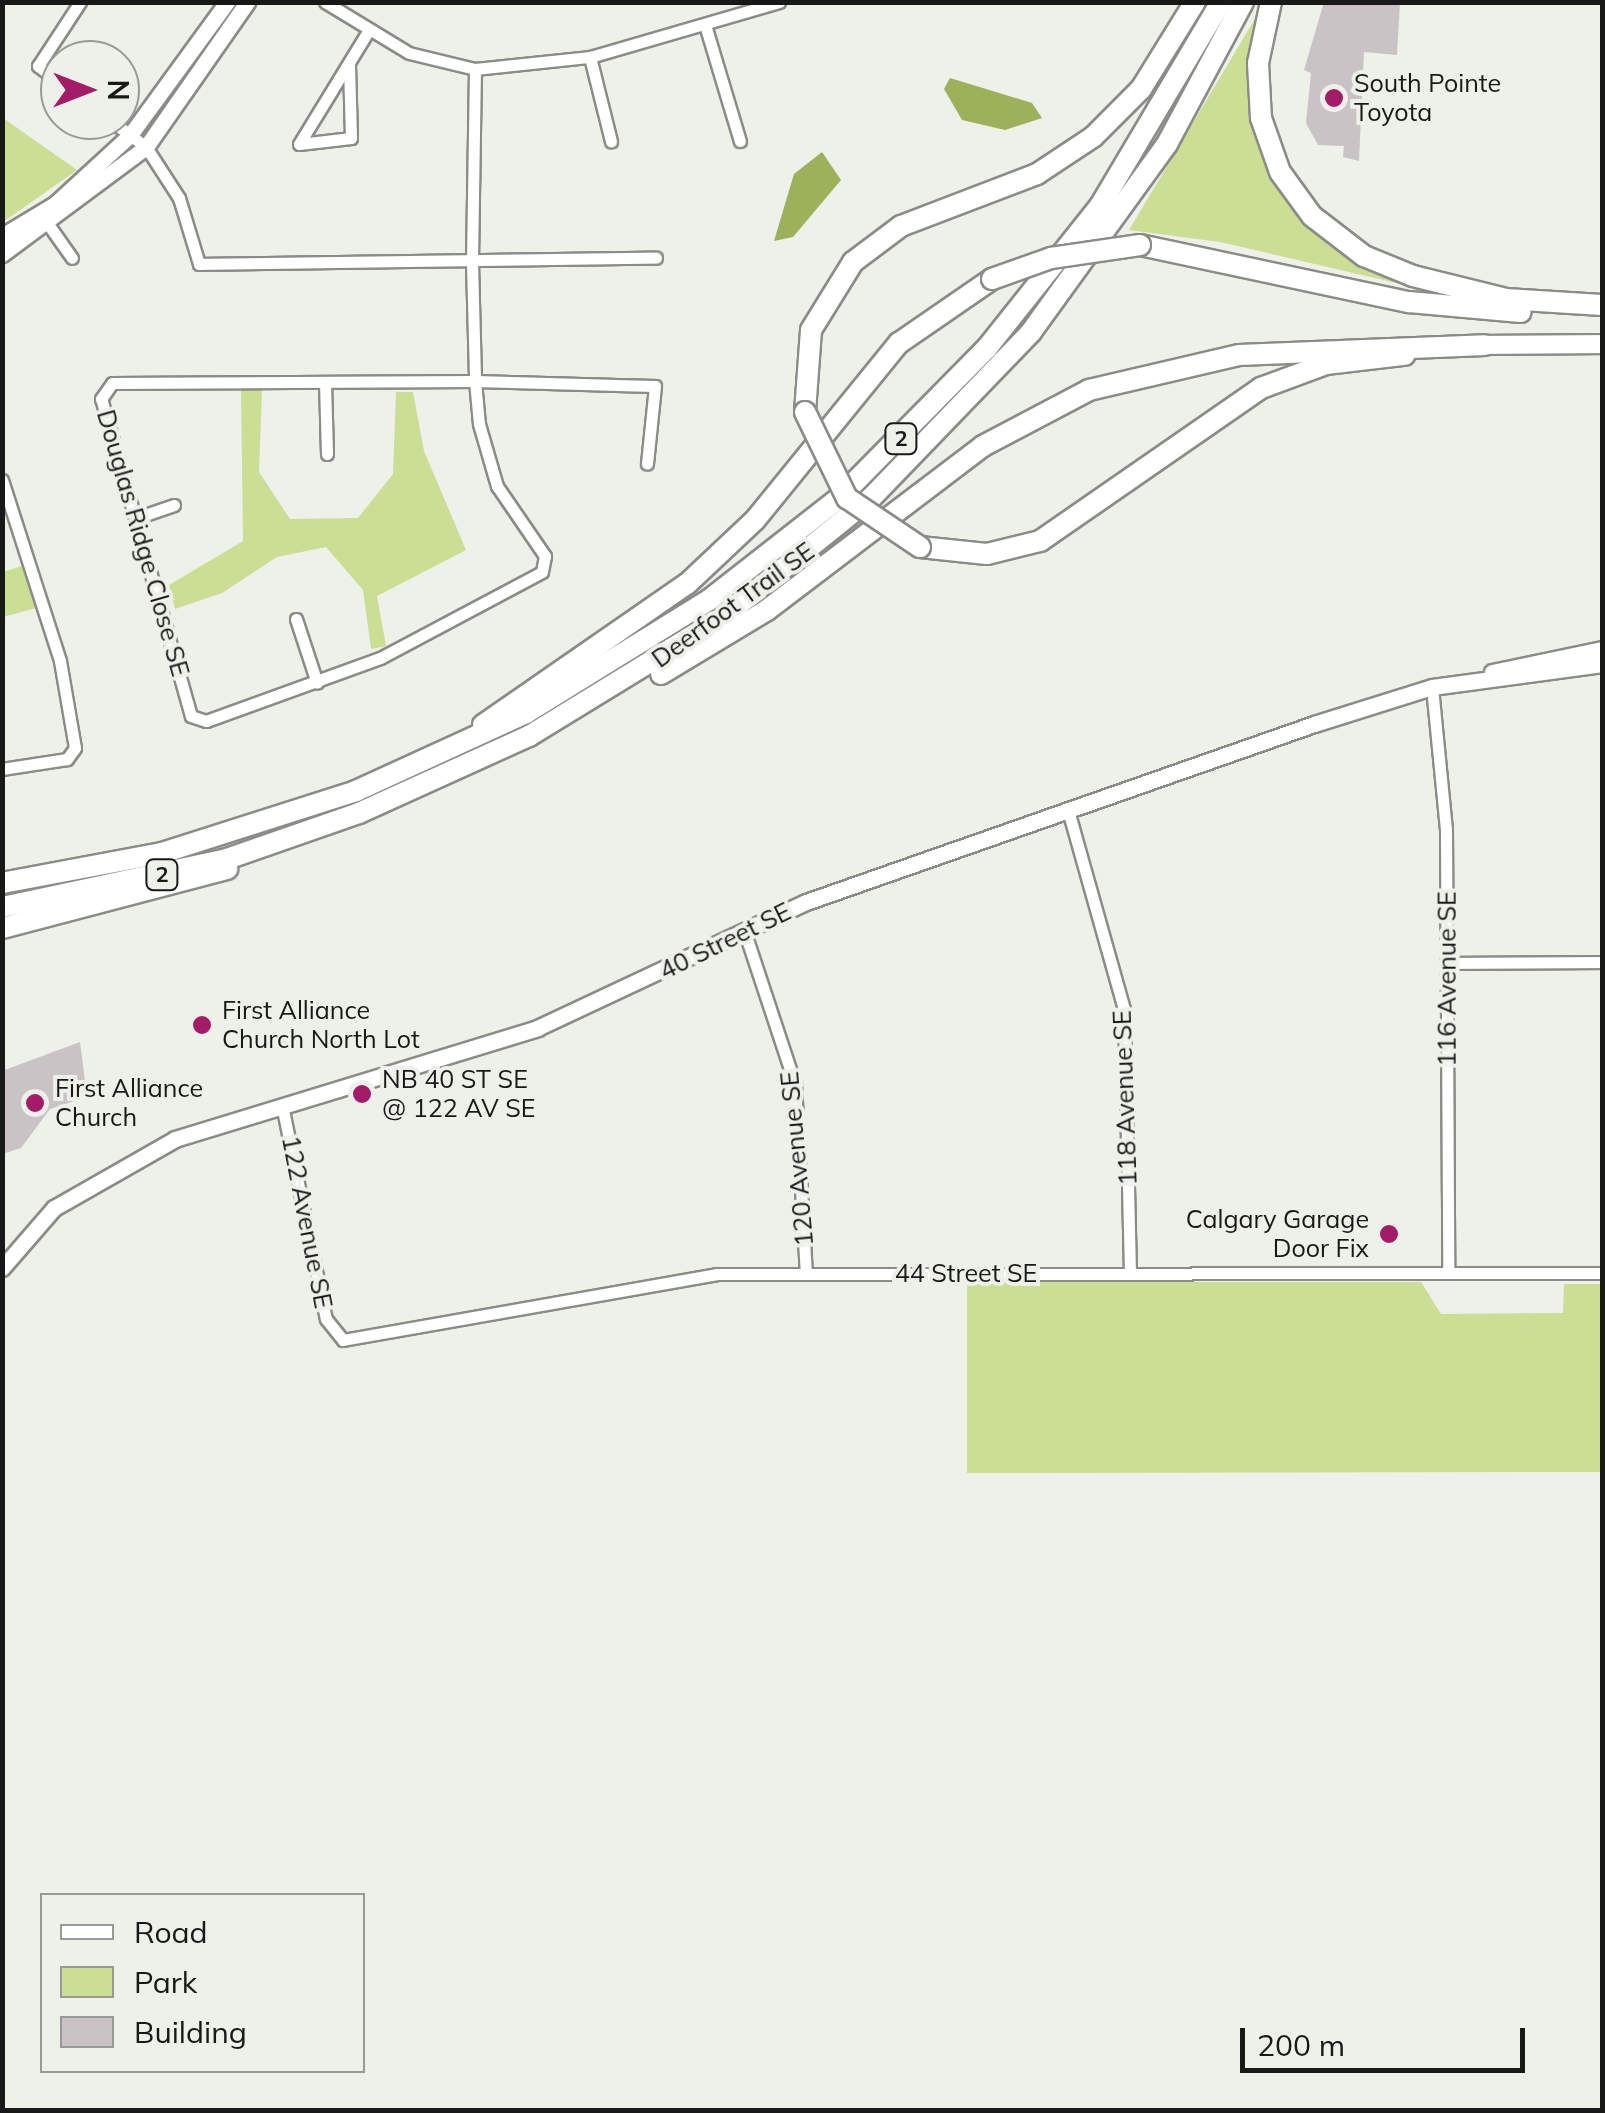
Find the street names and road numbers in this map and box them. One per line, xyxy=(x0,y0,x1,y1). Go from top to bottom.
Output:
street label: Douglas Ridge Close SE xyxy=(91,406,195,680)
road number: 2 xyxy=(884,422,918,456)
street label: Deerfoot Trail SE xyxy=(646,536,820,674)
road number: 2 xyxy=(144,858,180,892)
street label: 116 Avenue SE xyxy=(1432,891,1462,1067)
street label: 40 Street SE xyxy=(654,896,796,986)
street label: 118 Avenue SE xyxy=(1107,1010,1143,1186)
street label: 120 Avenue SE xyxy=(774,1070,820,1248)
street label: 122 Avenue SE xyxy=(276,1133,338,1311)
street label: 44 Street SE xyxy=(895,1258,1037,1288)

